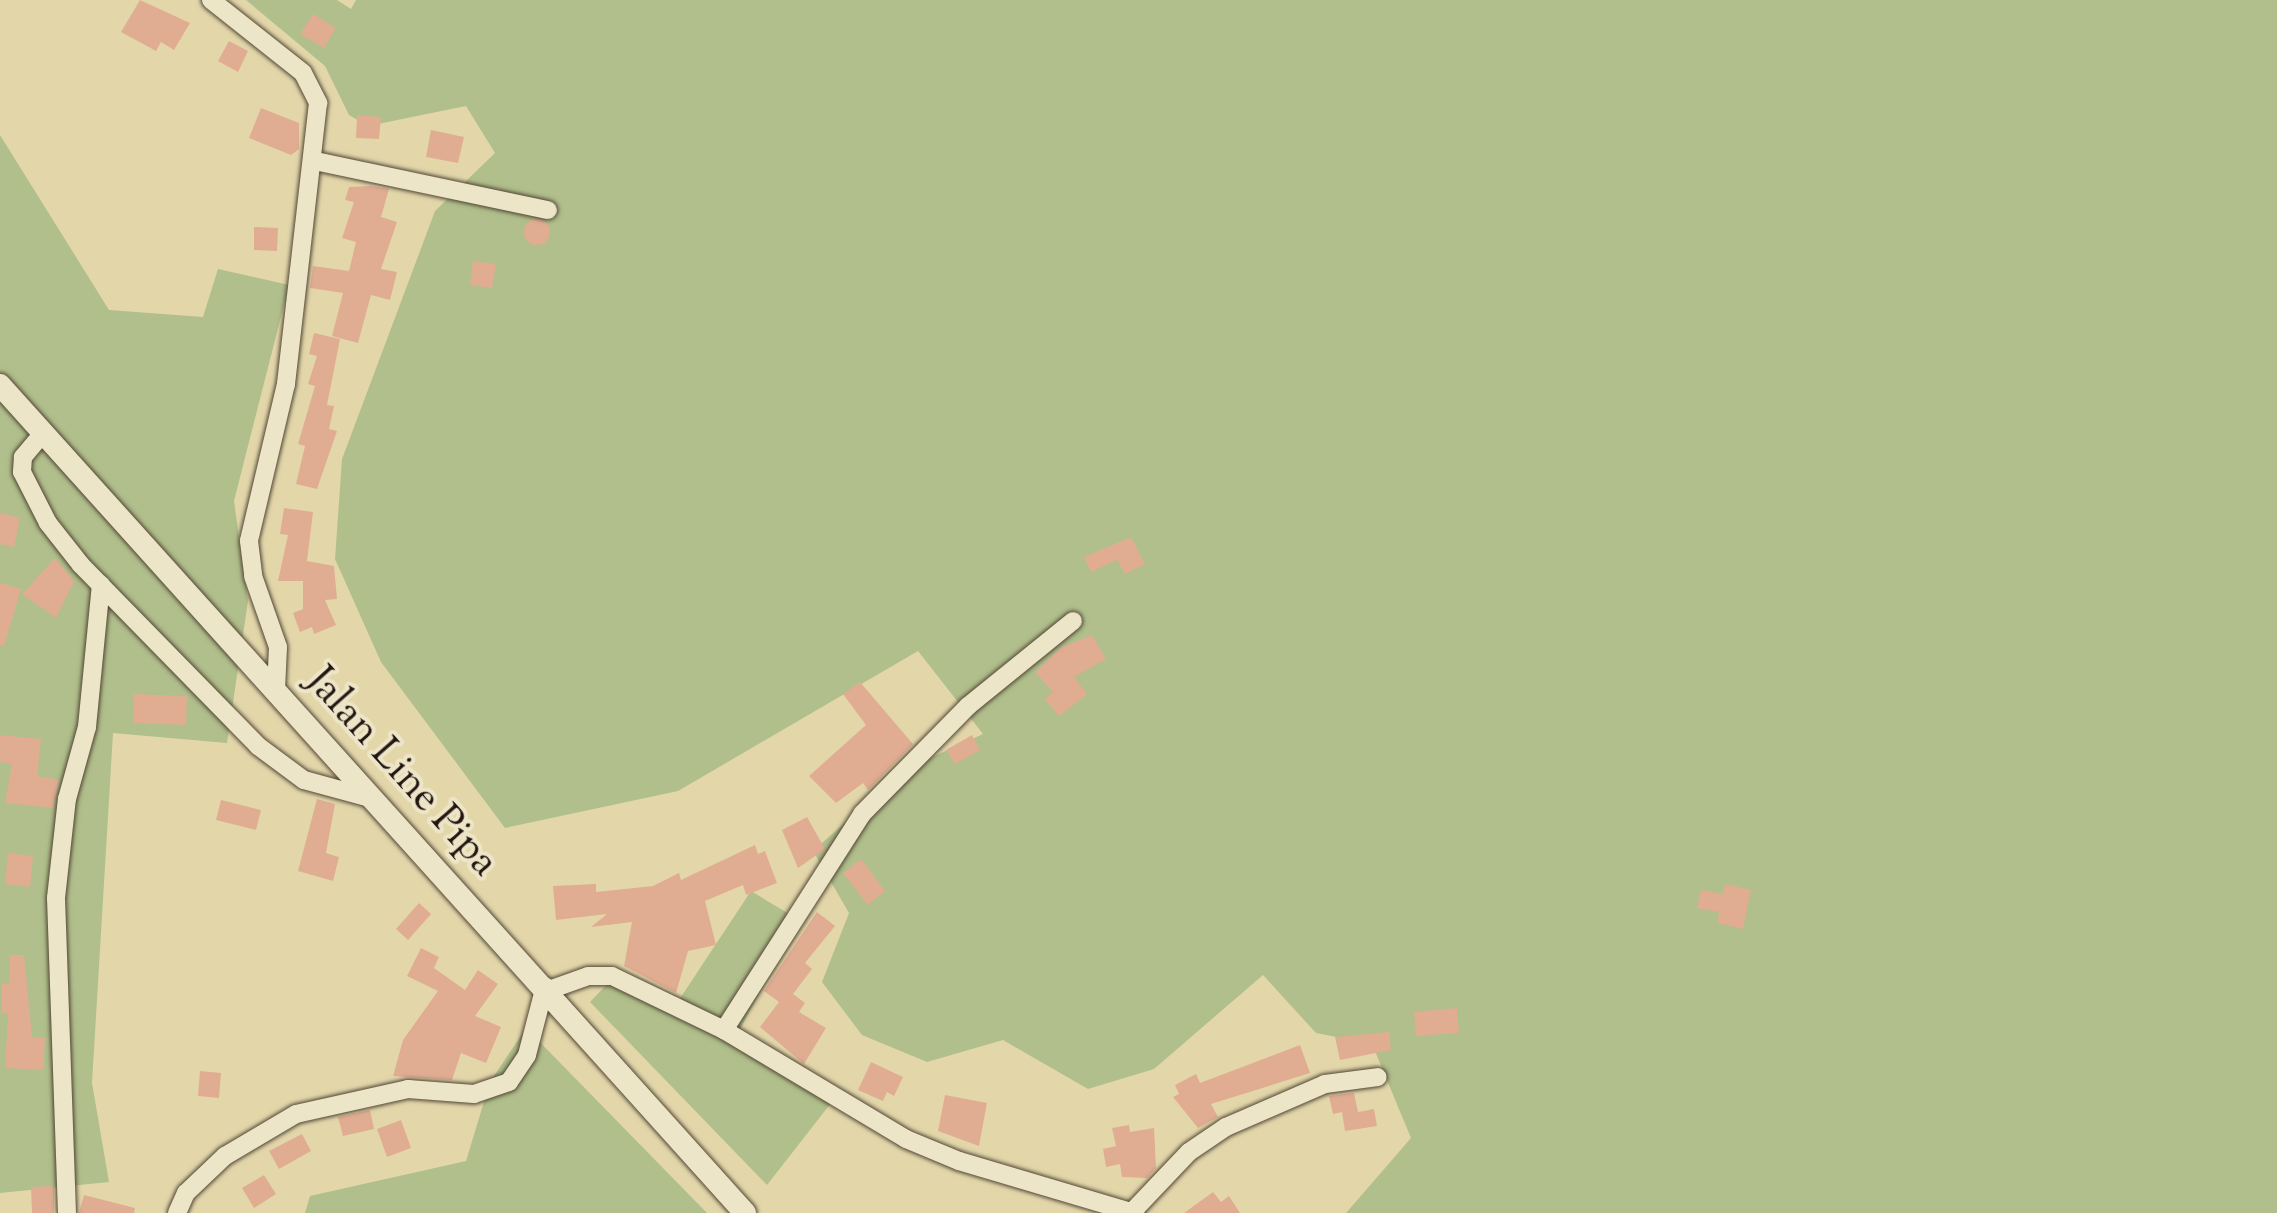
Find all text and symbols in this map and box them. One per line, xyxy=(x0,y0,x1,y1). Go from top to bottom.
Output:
street label: Jalan Line Pipa xyxy=(294,658,508,888)

